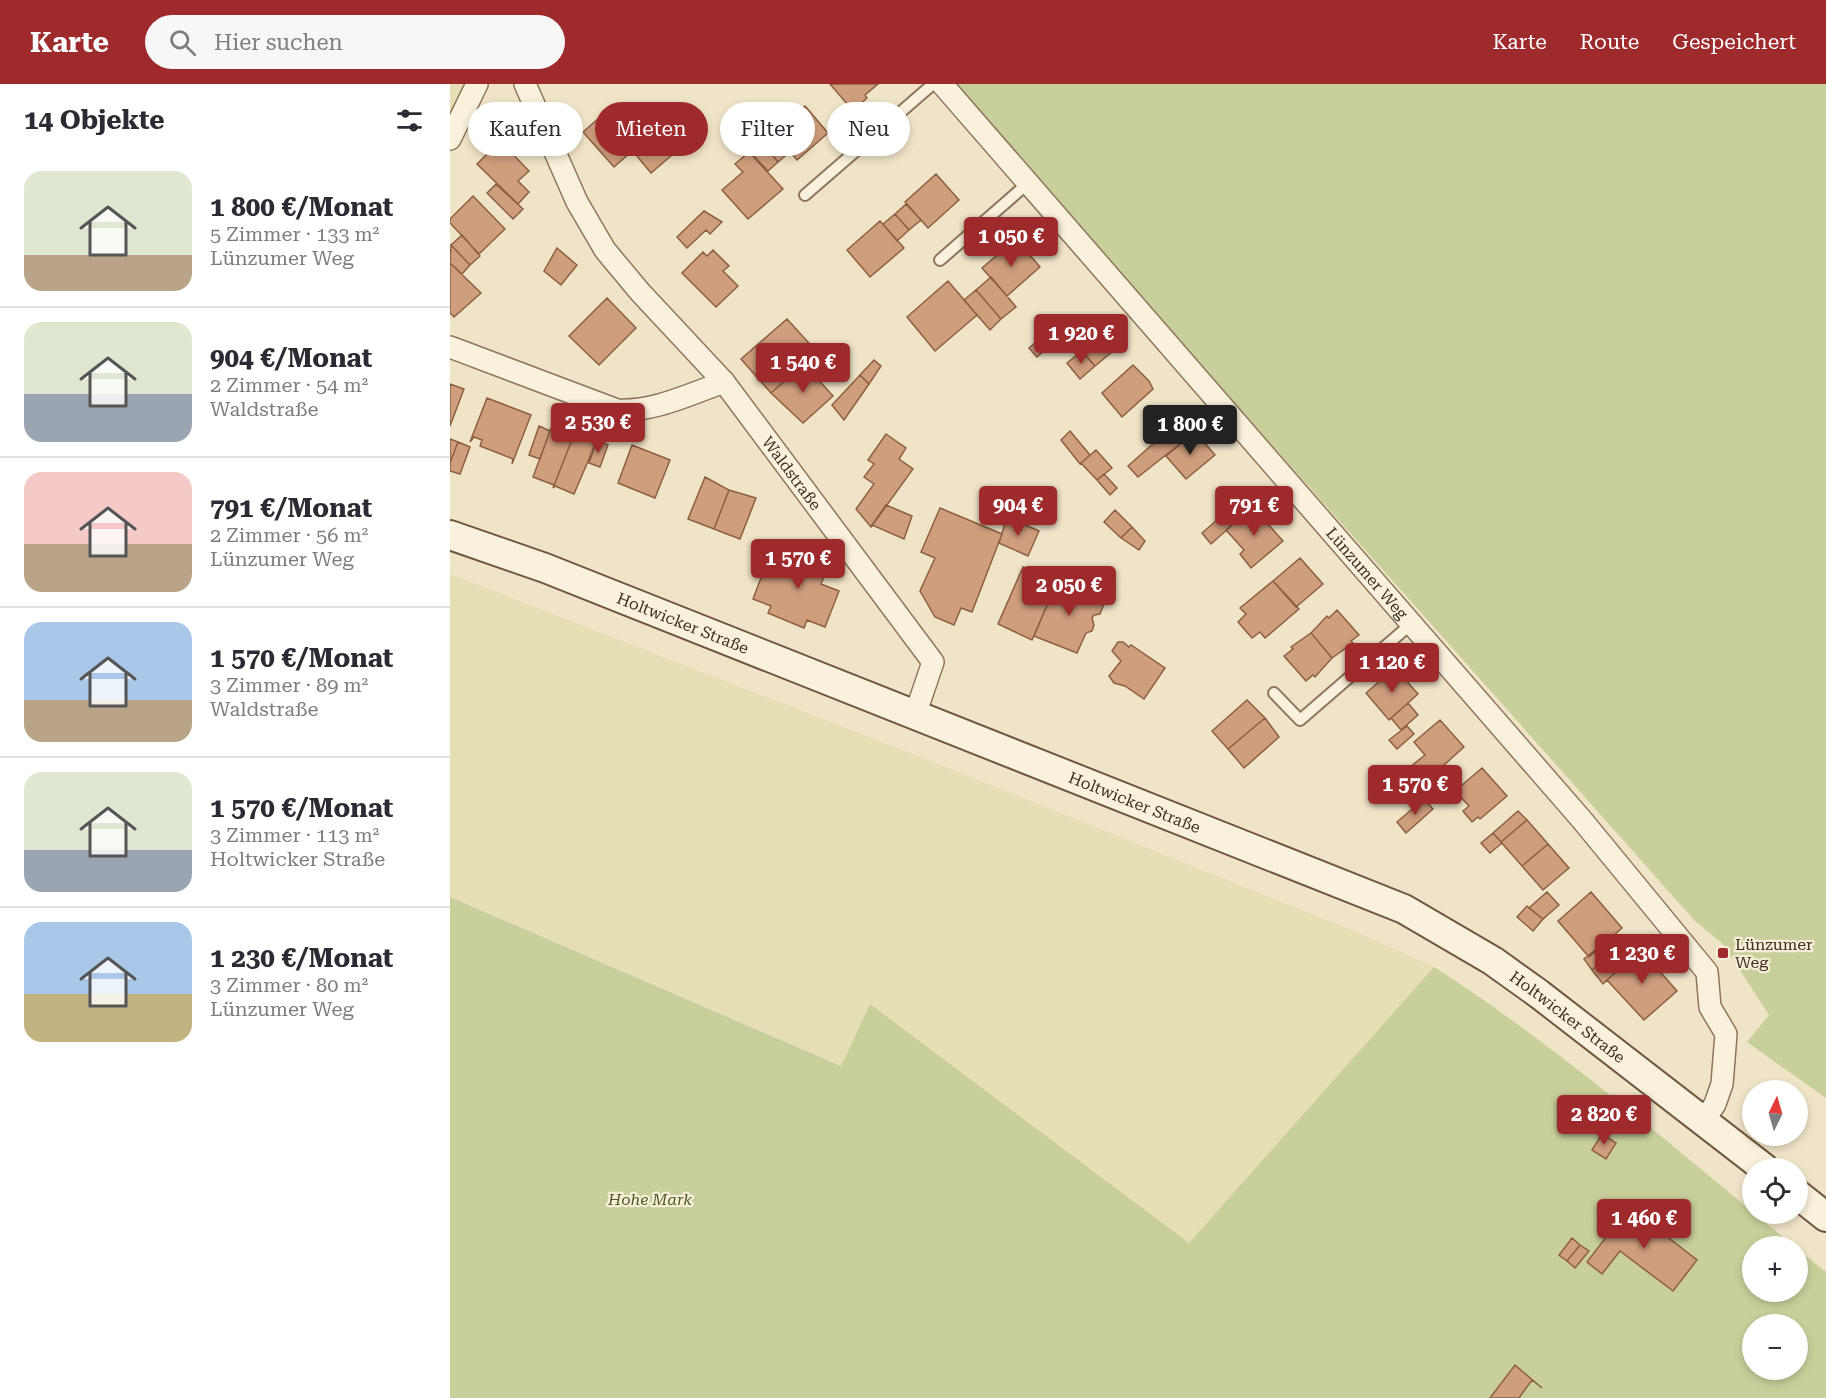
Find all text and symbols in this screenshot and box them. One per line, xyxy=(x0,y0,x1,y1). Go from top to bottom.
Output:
search box xyxy=(145,15,565,69)
text: Karte xyxy=(30,26,109,59)
icon: search xyxy=(166,26,199,59)
text: Hier suchen xyxy=(214,30,343,55)
text: Karte xyxy=(1492,30,1547,54)
text: Route xyxy=(1580,30,1639,54)
text: Gespeichert xyxy=(1672,30,1796,54)
chip: Kaufen xyxy=(468,102,583,156)
chip: Mieten xyxy=(595,102,708,156)
chip: Filter xyxy=(720,102,815,156)
chip: Neu xyxy=(827,102,910,156)
icon: filters xyxy=(393,104,426,137)
text: 14 Objekte xyxy=(24,105,165,135)
text: 1 800 €/Monat xyxy=(210,192,393,222)
icon: home xyxy=(72,195,144,267)
pin: 1 050 € xyxy=(956,217,1066,268)
text: 5 Zimmer · 133 m² xyxy=(210,222,379,246)
text: 1 050 € xyxy=(978,224,1044,248)
text: Lünzumer Weg xyxy=(210,246,354,270)
pin: 1 920 € xyxy=(1026,314,1136,365)
text: 1 920 € xyxy=(1048,321,1114,345)
text: 904 €/Monat xyxy=(210,343,372,373)
pin: 1 540 € xyxy=(748,343,858,394)
icon: home xyxy=(72,346,144,418)
text: 1 540 € xyxy=(770,350,836,374)
text: 2 Zimmer · 54 m² xyxy=(210,373,368,397)
text: Waldstraße xyxy=(210,397,319,421)
pin: 2 530 € xyxy=(543,403,653,454)
pin: 1 800 € xyxy=(1135,405,1245,456)
text: 2 530 € xyxy=(565,410,631,434)
text: 1 800 € xyxy=(1157,412,1223,436)
street label: Waldstraße xyxy=(758,433,825,514)
pin: 904 € xyxy=(976,486,1060,537)
pin: 791 € xyxy=(1212,486,1296,537)
text: 791 €/Monat xyxy=(210,493,372,523)
text: 904 € xyxy=(993,493,1043,517)
text: 791 € xyxy=(1229,493,1279,517)
icon: home xyxy=(72,496,144,568)
text: 2 Zimmer · 56 m² xyxy=(210,523,368,547)
street label: Lünzumer Weg xyxy=(1322,524,1412,624)
pin: 1 570 € xyxy=(743,539,853,590)
text: 1 570 € xyxy=(765,546,831,570)
text: Lünzumer Weg xyxy=(210,547,354,571)
pin: 2 050 € xyxy=(1014,566,1124,617)
text: 2 050 € xyxy=(1036,573,1102,597)
street label: Holtwicker Straße xyxy=(614,589,752,658)
text: 1 570 €/Monat xyxy=(210,643,393,673)
pin: 1 120 € xyxy=(1337,643,1447,694)
icon: home xyxy=(72,646,144,718)
text: 1 120 € xyxy=(1359,650,1425,674)
text: 3 Zimmer · 89 m² xyxy=(210,673,368,697)
text: Waldstraße xyxy=(210,697,319,721)
pin: 1 570 € xyxy=(1360,765,1470,816)
street label: Holtwicker Straße xyxy=(1066,768,1203,837)
text: 1 570 € xyxy=(1382,772,1448,796)
text: 1 570 €/Monat xyxy=(210,793,393,823)
icon: home xyxy=(72,796,144,868)
text: 3 Zimmer · 113 m² xyxy=(210,823,379,847)
text: Holtwicker Straße xyxy=(210,847,385,871)
pin: 1 230 € xyxy=(1587,934,1697,985)
place label: Lünzumer Weg xyxy=(1735,935,1813,972)
text: 1 230 € xyxy=(1609,941,1675,965)
text: 1 230 €/Monat xyxy=(210,943,393,973)
icon: home xyxy=(72,946,144,1018)
marker: Lünzumer Weg xyxy=(1716,946,1730,960)
street label: Holtwicker Straße xyxy=(1506,967,1629,1067)
text: 3 Zimmer · 80 m² xyxy=(210,973,368,997)
text: Lünzumer Weg xyxy=(210,997,354,1021)
north arrow xyxy=(1742,1080,1808,1146)
map controls xyxy=(1742,1080,1808,1380)
pin: 2 820 € xyxy=(1549,1095,1659,1146)
text: 2 820 € xyxy=(1571,1102,1637,1126)
button: locate xyxy=(1742,1158,1808,1224)
park label: Hohe Mark xyxy=(607,1190,692,1209)
pin: 1 460 € xyxy=(1589,1199,1699,1250)
text: 1 460 € xyxy=(1611,1206,1677,1230)
button: + xyxy=(1742,1236,1808,1302)
button: − xyxy=(1742,1314,1808,1380)

